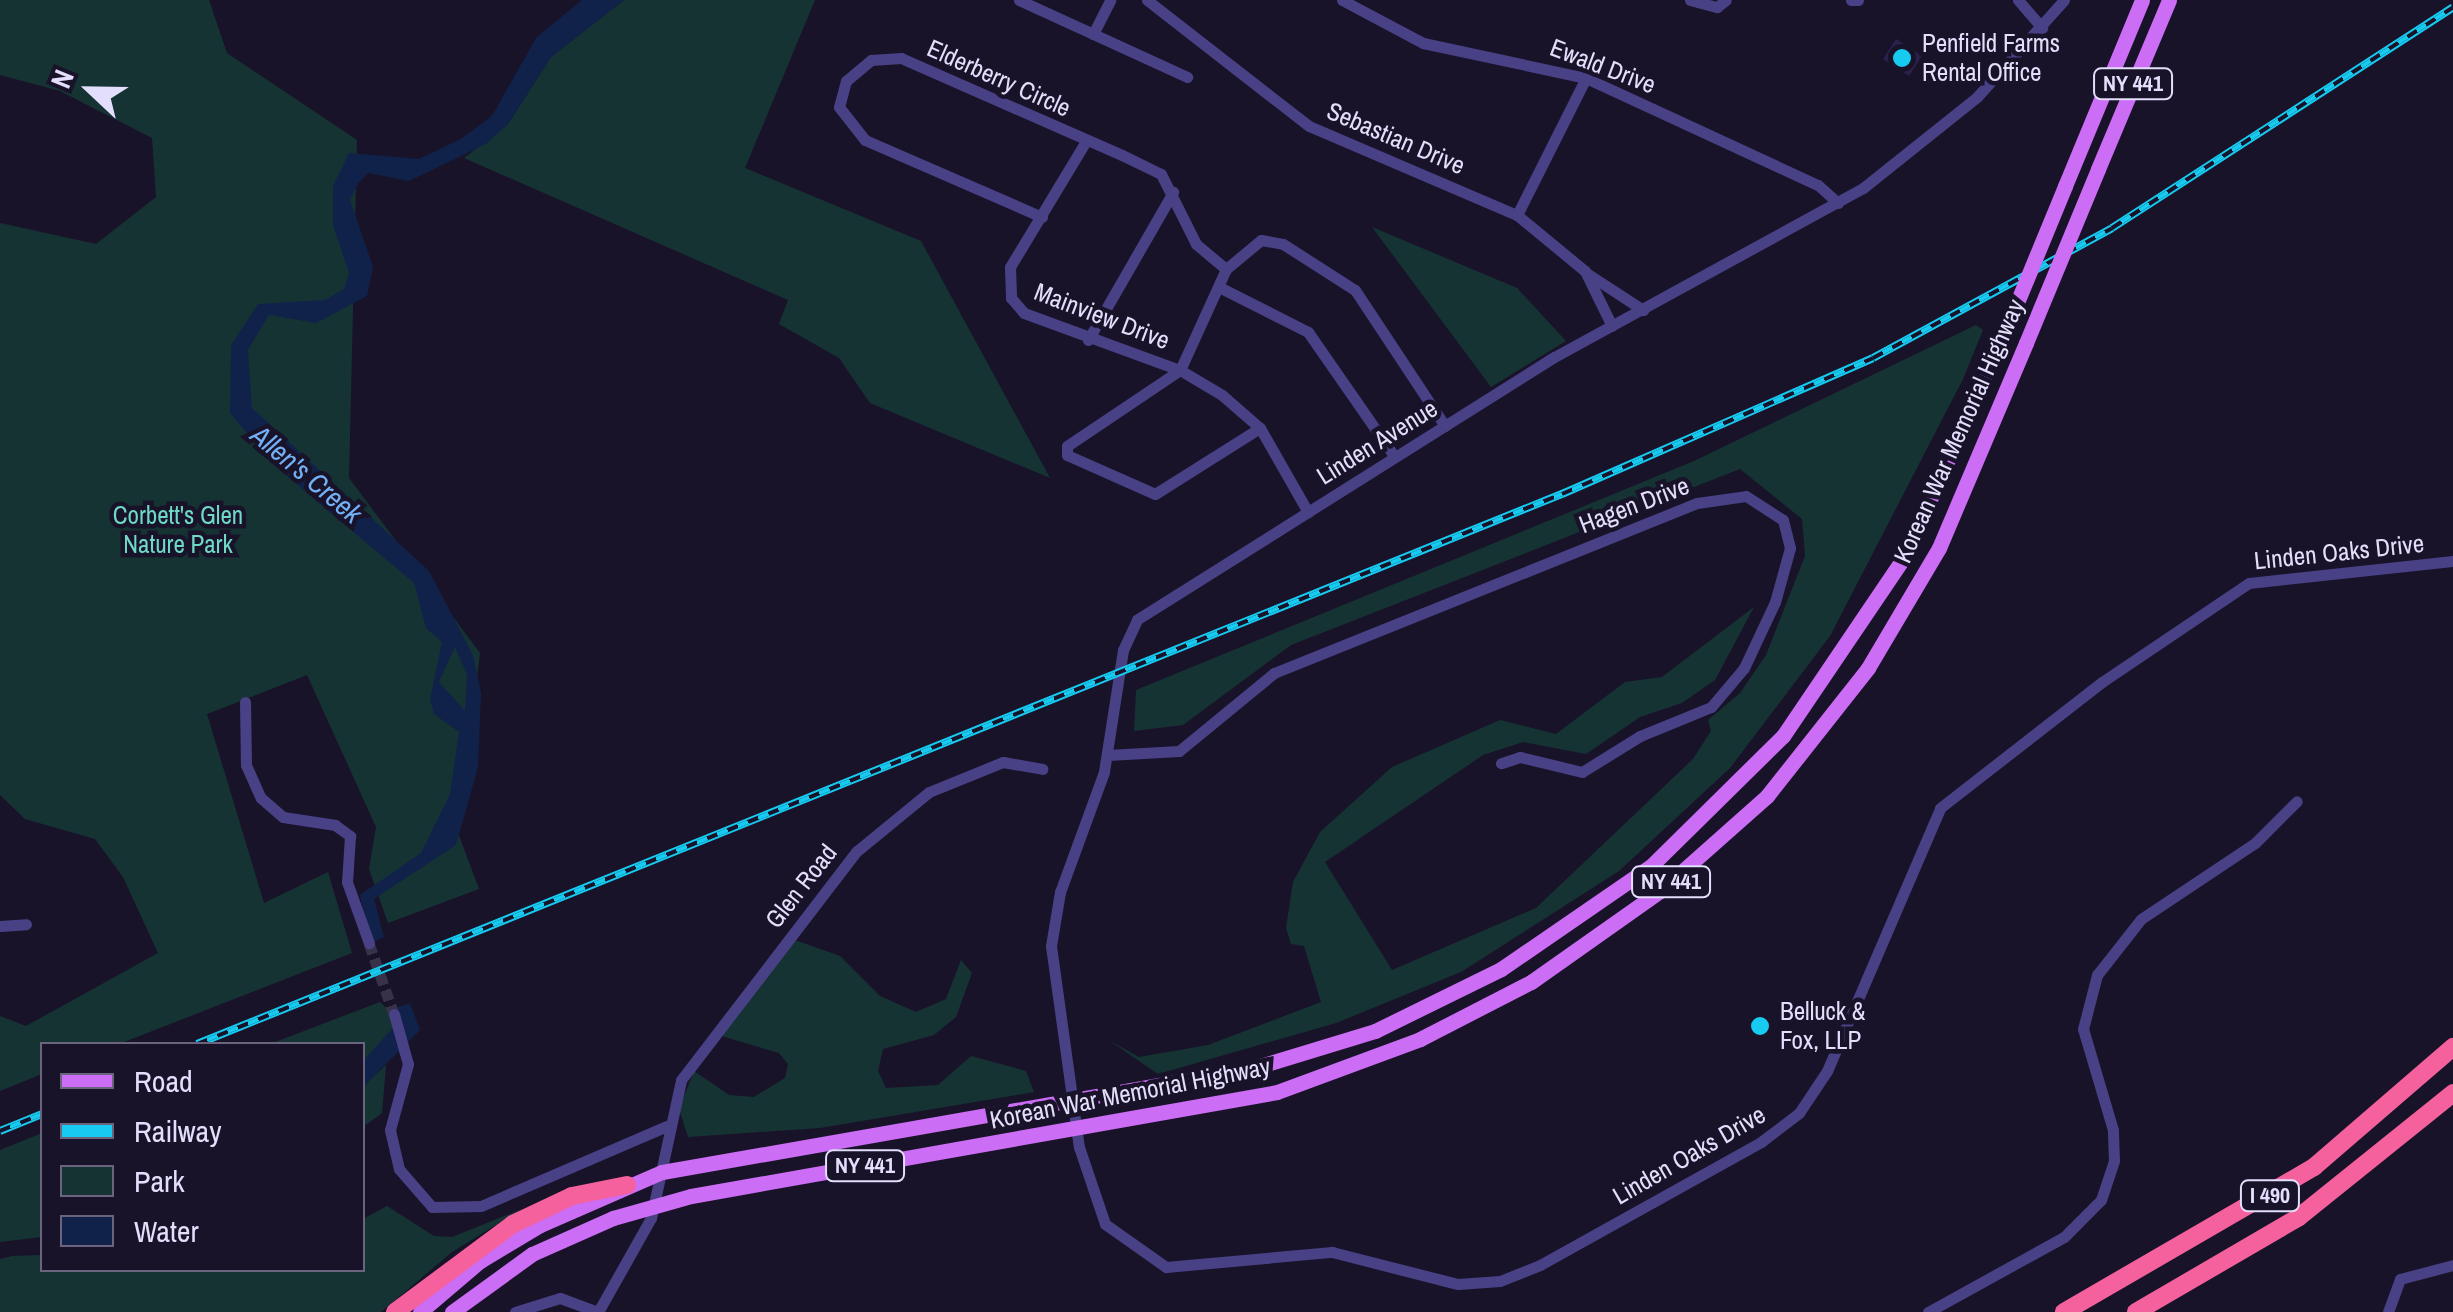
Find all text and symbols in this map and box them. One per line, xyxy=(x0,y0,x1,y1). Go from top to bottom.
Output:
place label: Penfield Farms Rental Office xyxy=(1922,29,2060,88)
street label: Ewald Drive xyxy=(1546,32,1660,100)
street label: Elderberry Circle xyxy=(923,33,1075,123)
north arrow xyxy=(40,40,140,140)
marker: Penfield Farms Rental Office xyxy=(1891,47,1913,69)
text: N xyxy=(41,64,83,94)
road number: NY 441 xyxy=(2090,67,2176,101)
street label: Sebastian Drive xyxy=(1322,95,1470,181)
street label: Mainview Drive xyxy=(1030,276,1174,356)
street label: Korean War Memorial Highway xyxy=(1887,295,2031,567)
street label: Linden Avenue xyxy=(1311,393,1443,491)
water label: Allen's Creek xyxy=(245,418,369,530)
street label: Hagen Drive xyxy=(1575,470,1693,540)
park label: Corbett's Glen Nature Park xyxy=(113,501,243,560)
street label: Linden Oaks Drive xyxy=(2252,528,2426,576)
street label: Glen Road xyxy=(759,838,843,934)
road number: NY 441 xyxy=(1628,865,1714,899)
place label: Belluck & Fox, LLP xyxy=(1780,997,1865,1056)
marker: Belluck & Fox, LLP xyxy=(1749,1015,1771,1037)
legend xyxy=(40,1042,365,1272)
street label: Korean War Memorial Highway xyxy=(987,1051,1273,1135)
text: Road xyxy=(134,1061,193,1101)
street label: Linden Oaks Drive xyxy=(1607,1099,1771,1211)
text: Railway xyxy=(134,1111,221,1151)
road number: NY 441 xyxy=(822,1149,908,1183)
text: Park xyxy=(134,1161,185,1201)
road number: I 490 xyxy=(2238,1179,2302,1213)
text: Water xyxy=(134,1211,199,1251)

